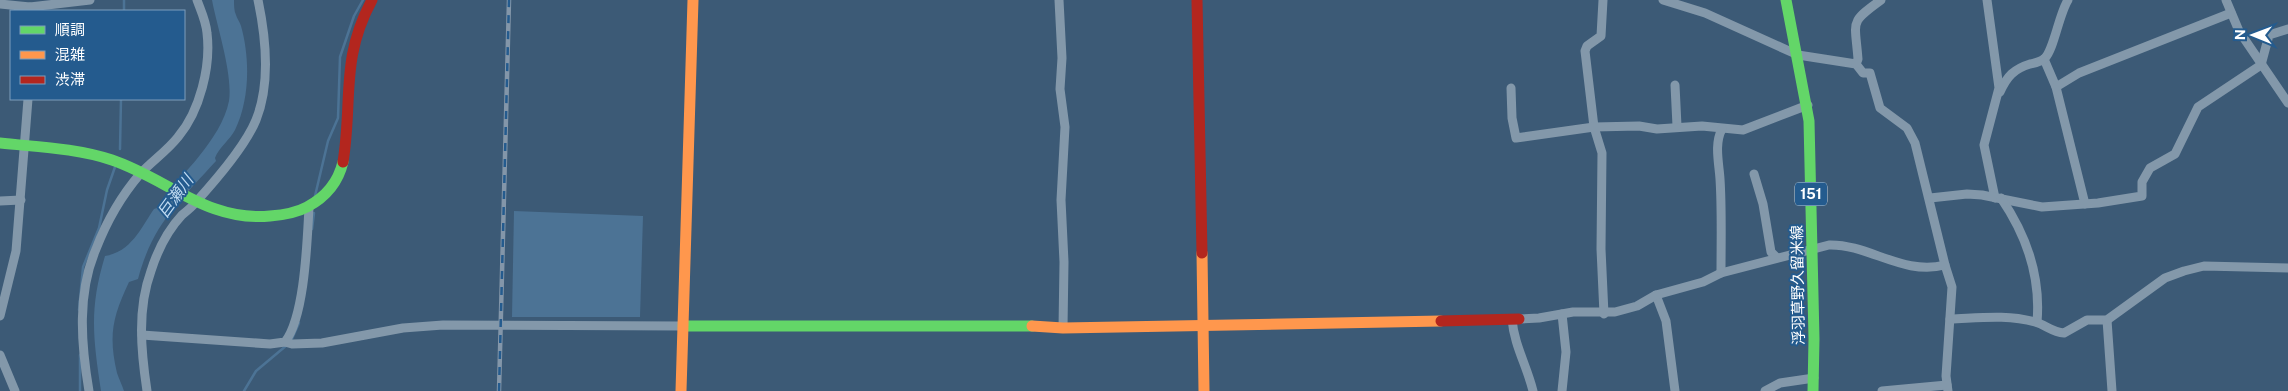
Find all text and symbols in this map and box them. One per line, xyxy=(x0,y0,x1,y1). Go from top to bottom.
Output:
legend xyxy=(10,10,185,100)
north arrow xyxy=(2228,10,2278,60)
text: 順調 xyxy=(55,21,85,38)
text: N xyxy=(2232,29,2248,40)
text: 混雑 xyxy=(55,46,85,63)
text: 渋滞 xyxy=(55,71,85,88)
water label: 巨瀬川 xyxy=(154,170,198,221)
road number: 151 xyxy=(1795,182,1827,205)
street label: 浮羽草野久留米線 xyxy=(1788,225,1807,345)

